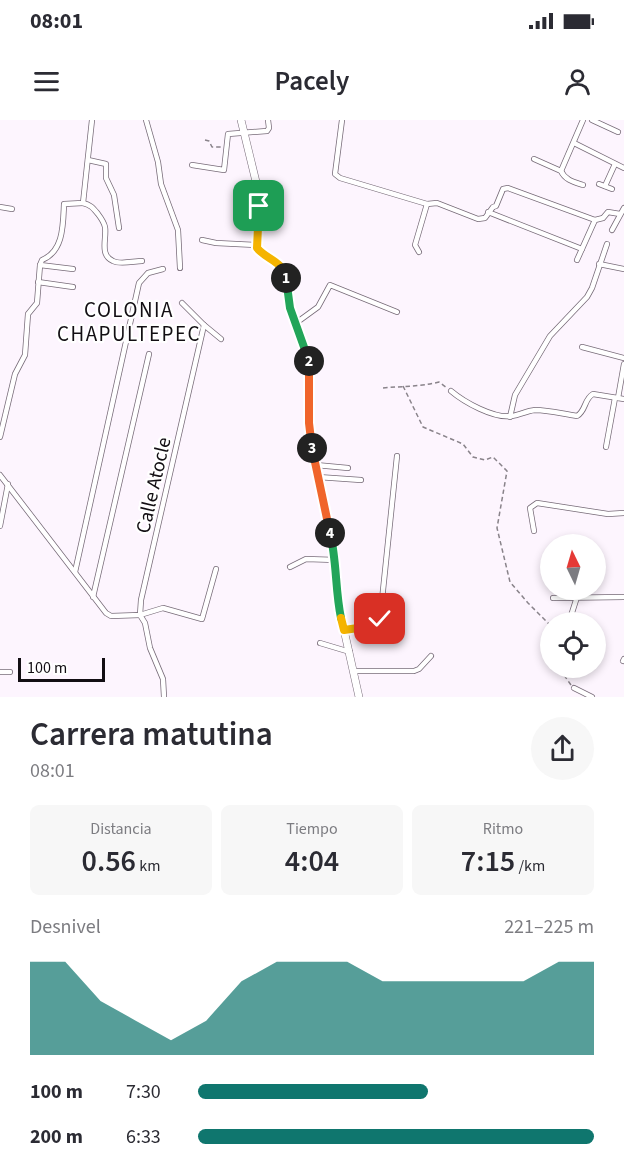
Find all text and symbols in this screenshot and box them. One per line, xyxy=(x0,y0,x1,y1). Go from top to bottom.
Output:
text: 08:01 xyxy=(30,5,83,37)
text: Pacely xyxy=(275,62,349,101)
icon: menu xyxy=(30,65,63,98)
icon: person xyxy=(561,65,594,98)
pin xyxy=(233,180,284,231)
icon: arrive xyxy=(242,189,275,222)
pin: 1 xyxy=(271,263,301,293)
text: 1 xyxy=(282,267,290,289)
district label: COLONIA CHAPULTEPEC xyxy=(57,295,201,349)
pin: 2 xyxy=(294,346,324,376)
text: 2 xyxy=(305,350,313,372)
pin: 3 xyxy=(297,433,327,463)
street label: Calle Atocle xyxy=(129,434,179,536)
text: 3 xyxy=(308,437,316,459)
pin: 4 xyxy=(315,518,345,548)
text: 4 xyxy=(326,522,334,544)
north arrow xyxy=(540,534,606,600)
map controls xyxy=(540,534,606,678)
pin xyxy=(354,593,405,644)
icon: check xyxy=(363,602,396,635)
button: locate xyxy=(540,612,606,678)
scale bar xyxy=(18,655,105,682)
text: 100 m xyxy=(27,657,67,679)
text: Carrera matutina xyxy=(30,711,273,758)
button: share xyxy=(531,717,594,780)
text: 08:01 xyxy=(30,757,75,785)
text: Distancia xyxy=(90,818,152,840)
text: Tiempo xyxy=(286,818,338,840)
text: Ritmo xyxy=(483,818,523,840)
text: 0.56 xyxy=(82,840,136,883)
text: 4:04 xyxy=(285,840,339,883)
text: 7:15 xyxy=(461,840,515,883)
text: km xyxy=(136,855,160,877)
text: /km xyxy=(515,855,545,877)
text: Desnivel xyxy=(30,913,101,941)
text: 221–225 m xyxy=(504,913,594,941)
text: 100 m xyxy=(30,1078,83,1106)
text: 7:30 xyxy=(126,1078,161,1106)
text: 200 m xyxy=(30,1123,83,1151)
text: 6:33 xyxy=(126,1123,161,1151)

